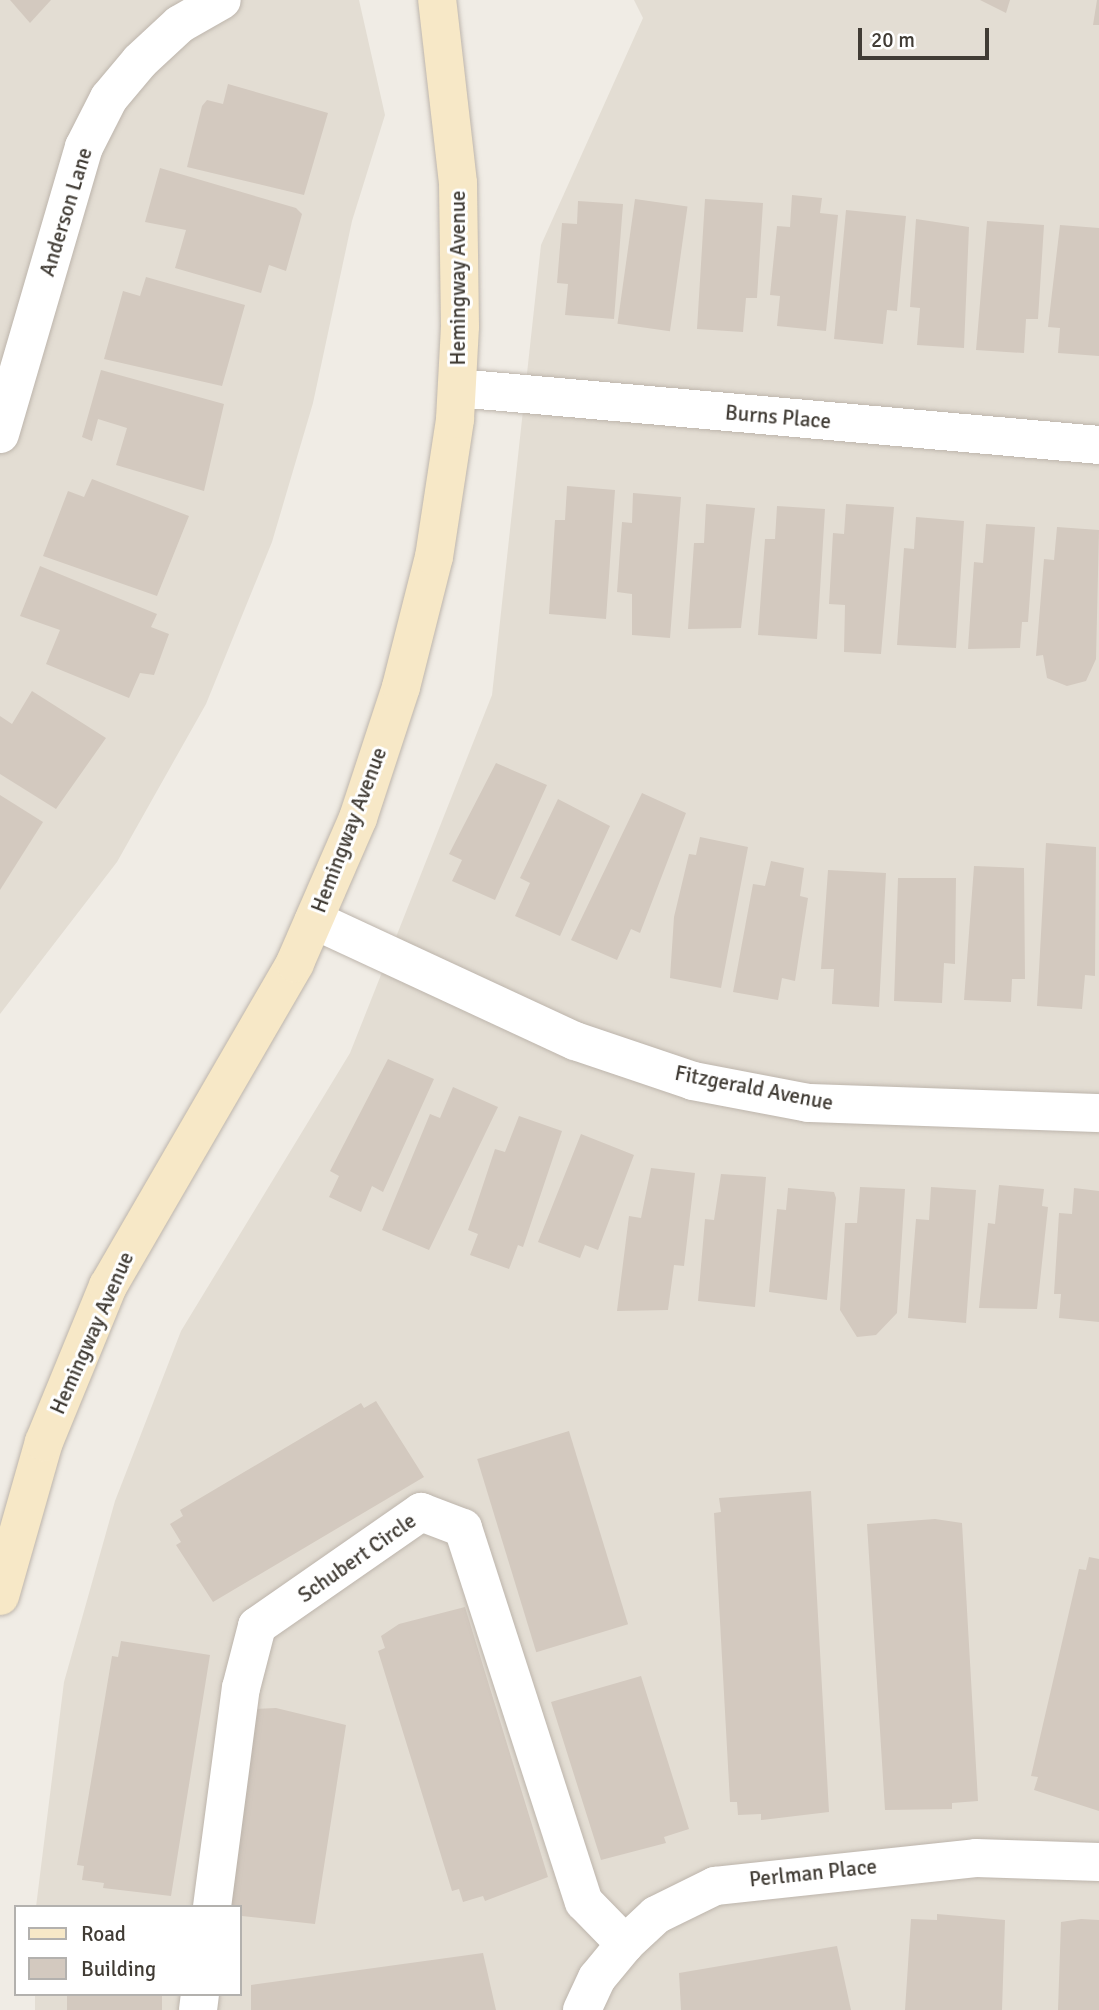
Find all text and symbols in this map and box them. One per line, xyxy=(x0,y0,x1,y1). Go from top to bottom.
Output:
scale bar xyxy=(861,14,992,58)
text: 20 m xyxy=(871,27,915,53)
street label: Anderson Lane xyxy=(34,145,98,279)
street label: Hemingway Avenue xyxy=(445,190,471,366)
street label: Burns Place xyxy=(724,400,832,434)
street label: Hemingway Avenue xyxy=(306,744,392,916)
street label: Fitzgerald Avenue xyxy=(673,1060,835,1116)
street label: Hemingway Avenue xyxy=(45,1248,139,1418)
street label: Schubert Circle xyxy=(293,1508,421,1608)
street label: Perlman Place xyxy=(748,1854,878,1892)
legend xyxy=(14,1905,242,1996)
text: Road xyxy=(81,1921,126,1947)
text: Building xyxy=(81,1956,156,1982)

